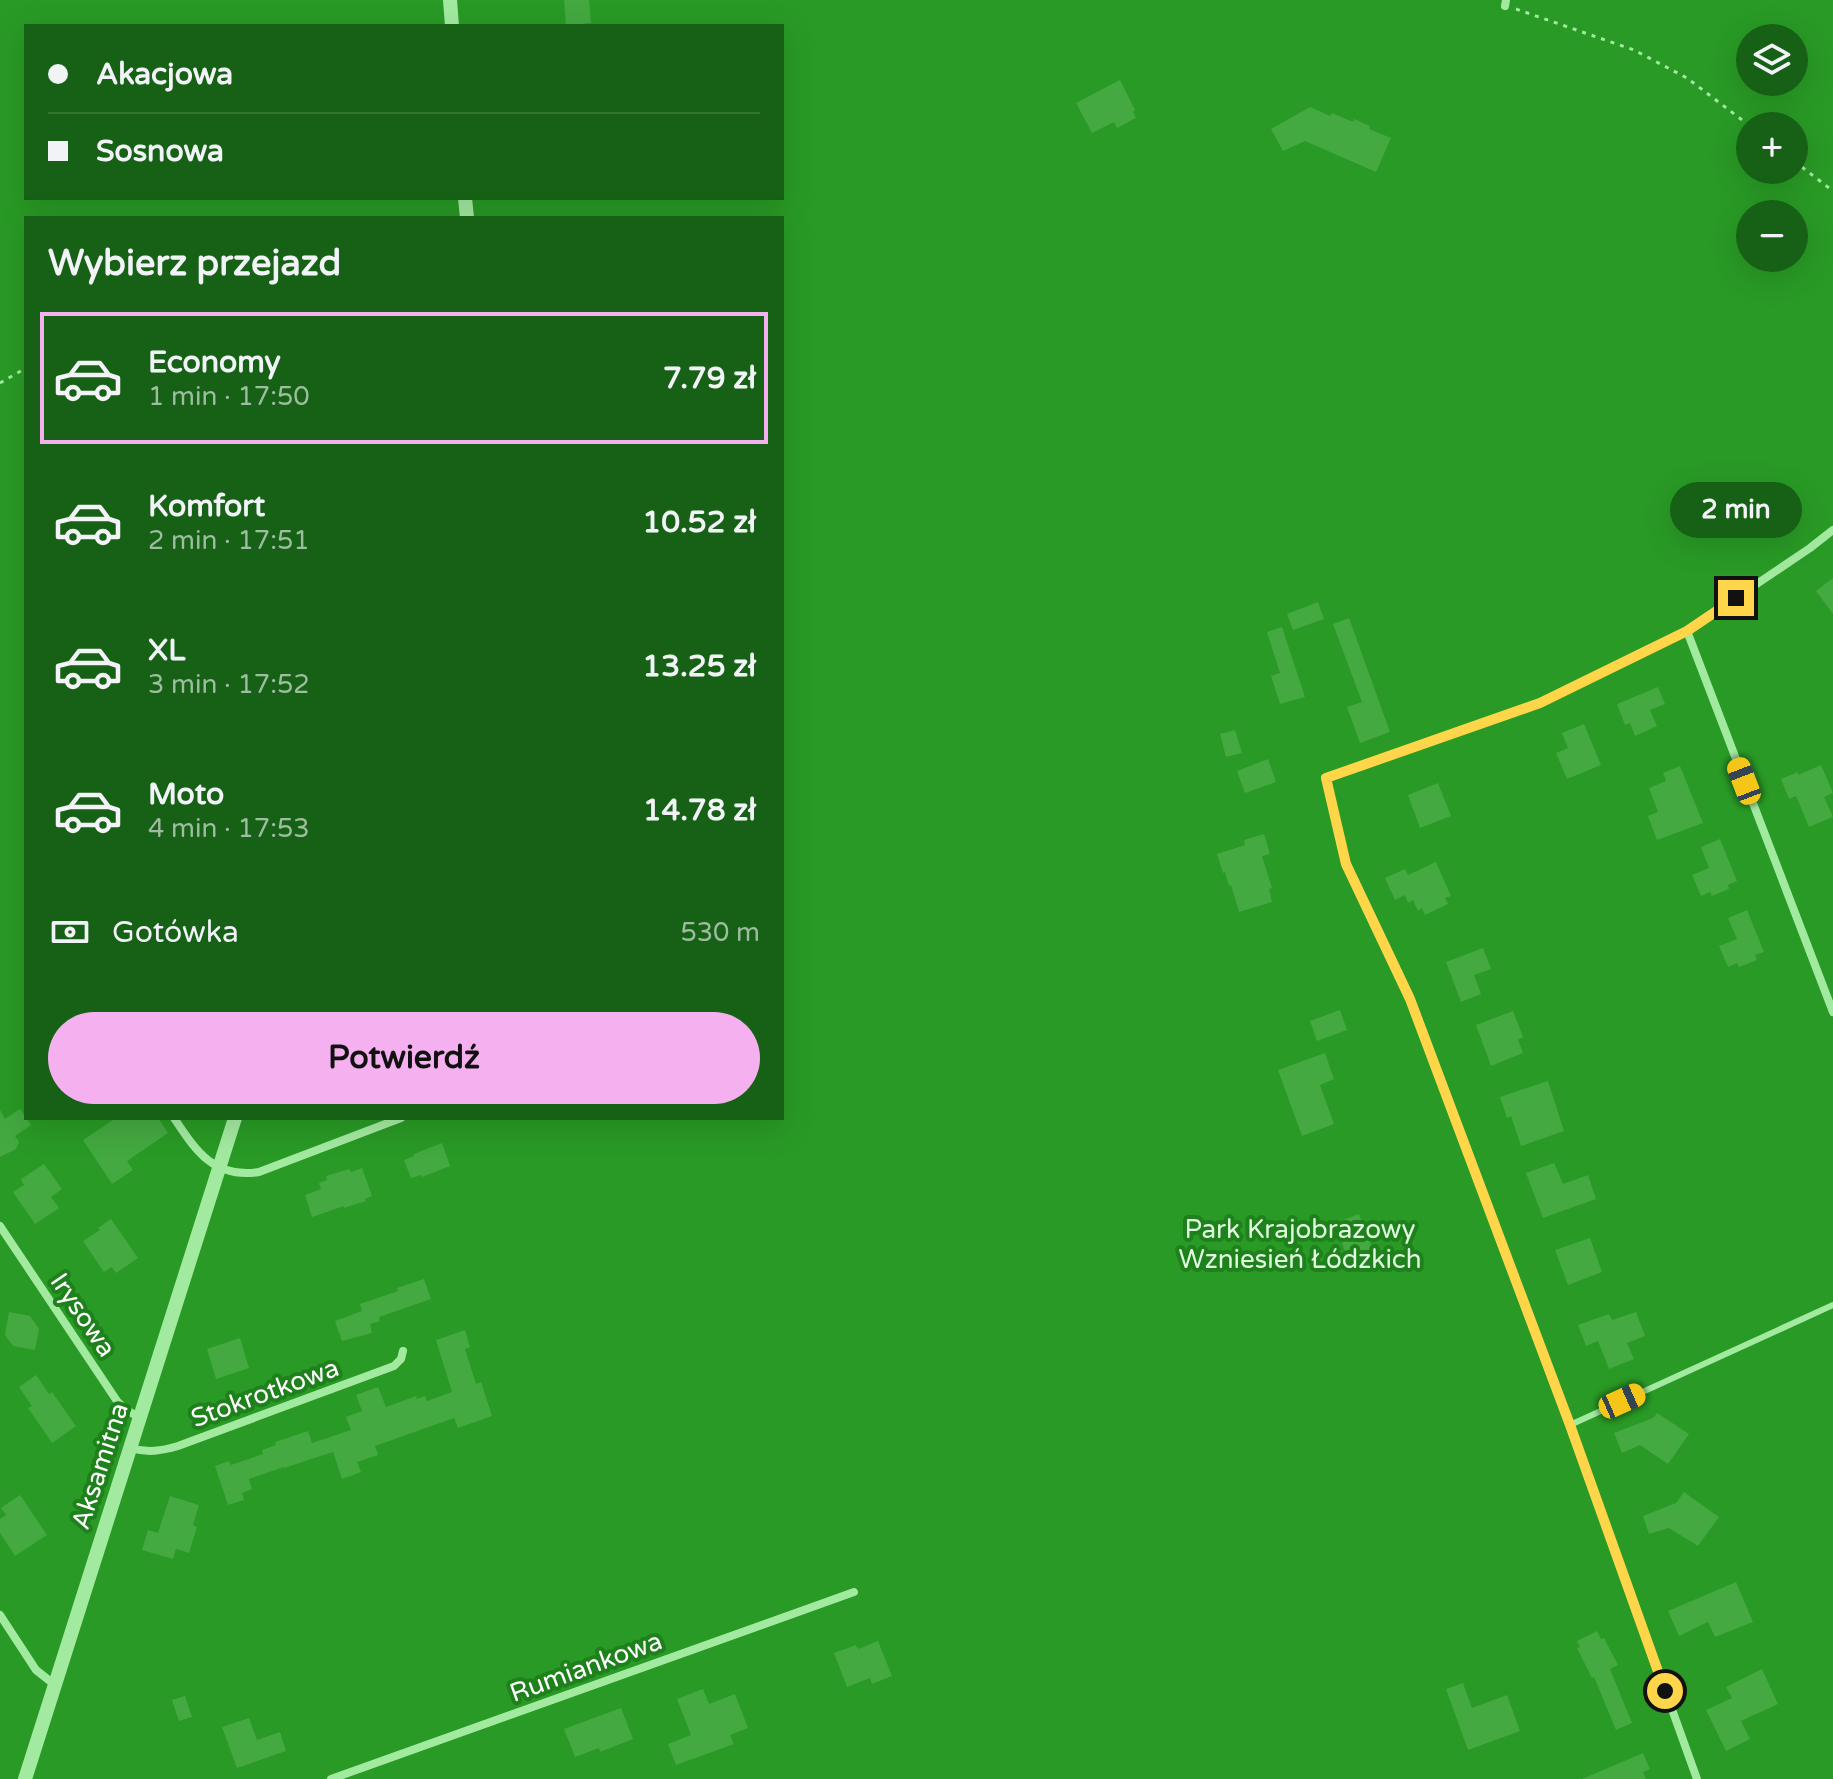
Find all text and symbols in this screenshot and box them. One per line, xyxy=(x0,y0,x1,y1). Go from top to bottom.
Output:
map controls xyxy=(1736,24,1808,272)
button: layers xyxy=(1736,24,1808,96)
text: Akacjowa xyxy=(96,56,233,93)
button: + xyxy=(1736,112,1808,184)
text: Sosnowa xyxy=(96,133,224,170)
button: − xyxy=(1736,200,1808,272)
text: Wybierz przejazd xyxy=(48,242,341,285)
icon: car xyxy=(52,342,124,414)
text: Economy xyxy=(148,344,281,381)
text: 7.79 zł xyxy=(663,360,756,397)
text: 1 min · 17:50 xyxy=(148,381,310,412)
callout: 2 min xyxy=(1670,482,1802,538)
icon: car xyxy=(52,486,124,558)
text: Komfort xyxy=(148,488,265,525)
text: 2 min xyxy=(1701,494,1771,525)
text: 10.52 zł xyxy=(642,504,756,541)
text: 2 min · 17:51 xyxy=(148,525,310,556)
route end xyxy=(1718,580,1754,616)
icon: car xyxy=(52,630,124,702)
text: XL xyxy=(148,632,185,669)
text: 13.25 zł xyxy=(642,648,756,685)
text: 3 min · 17:52 xyxy=(148,669,310,700)
car xyxy=(1724,754,1764,808)
icon: car xyxy=(52,774,124,846)
text: Moto xyxy=(148,776,224,813)
text: 14.78 zł xyxy=(643,792,756,829)
text: 4 min · 17:53 xyxy=(148,813,310,844)
icon: cash xyxy=(48,910,92,954)
text: Gotówka xyxy=(112,914,239,951)
text: 530 m xyxy=(680,917,760,948)
button: Potwierdź xyxy=(48,1012,760,1104)
park label: Park Krajobrazowy Wzniesień Łódzkich xyxy=(1178,1214,1422,1275)
street label: Irysowa xyxy=(44,1267,122,1363)
street label: Stokrotkowa xyxy=(187,1352,343,1434)
car xyxy=(1595,1380,1649,1422)
street label: Aksamitna xyxy=(65,1399,135,1533)
street label: Rumiankowa xyxy=(506,1625,666,1709)
route start xyxy=(1647,1673,1683,1709)

